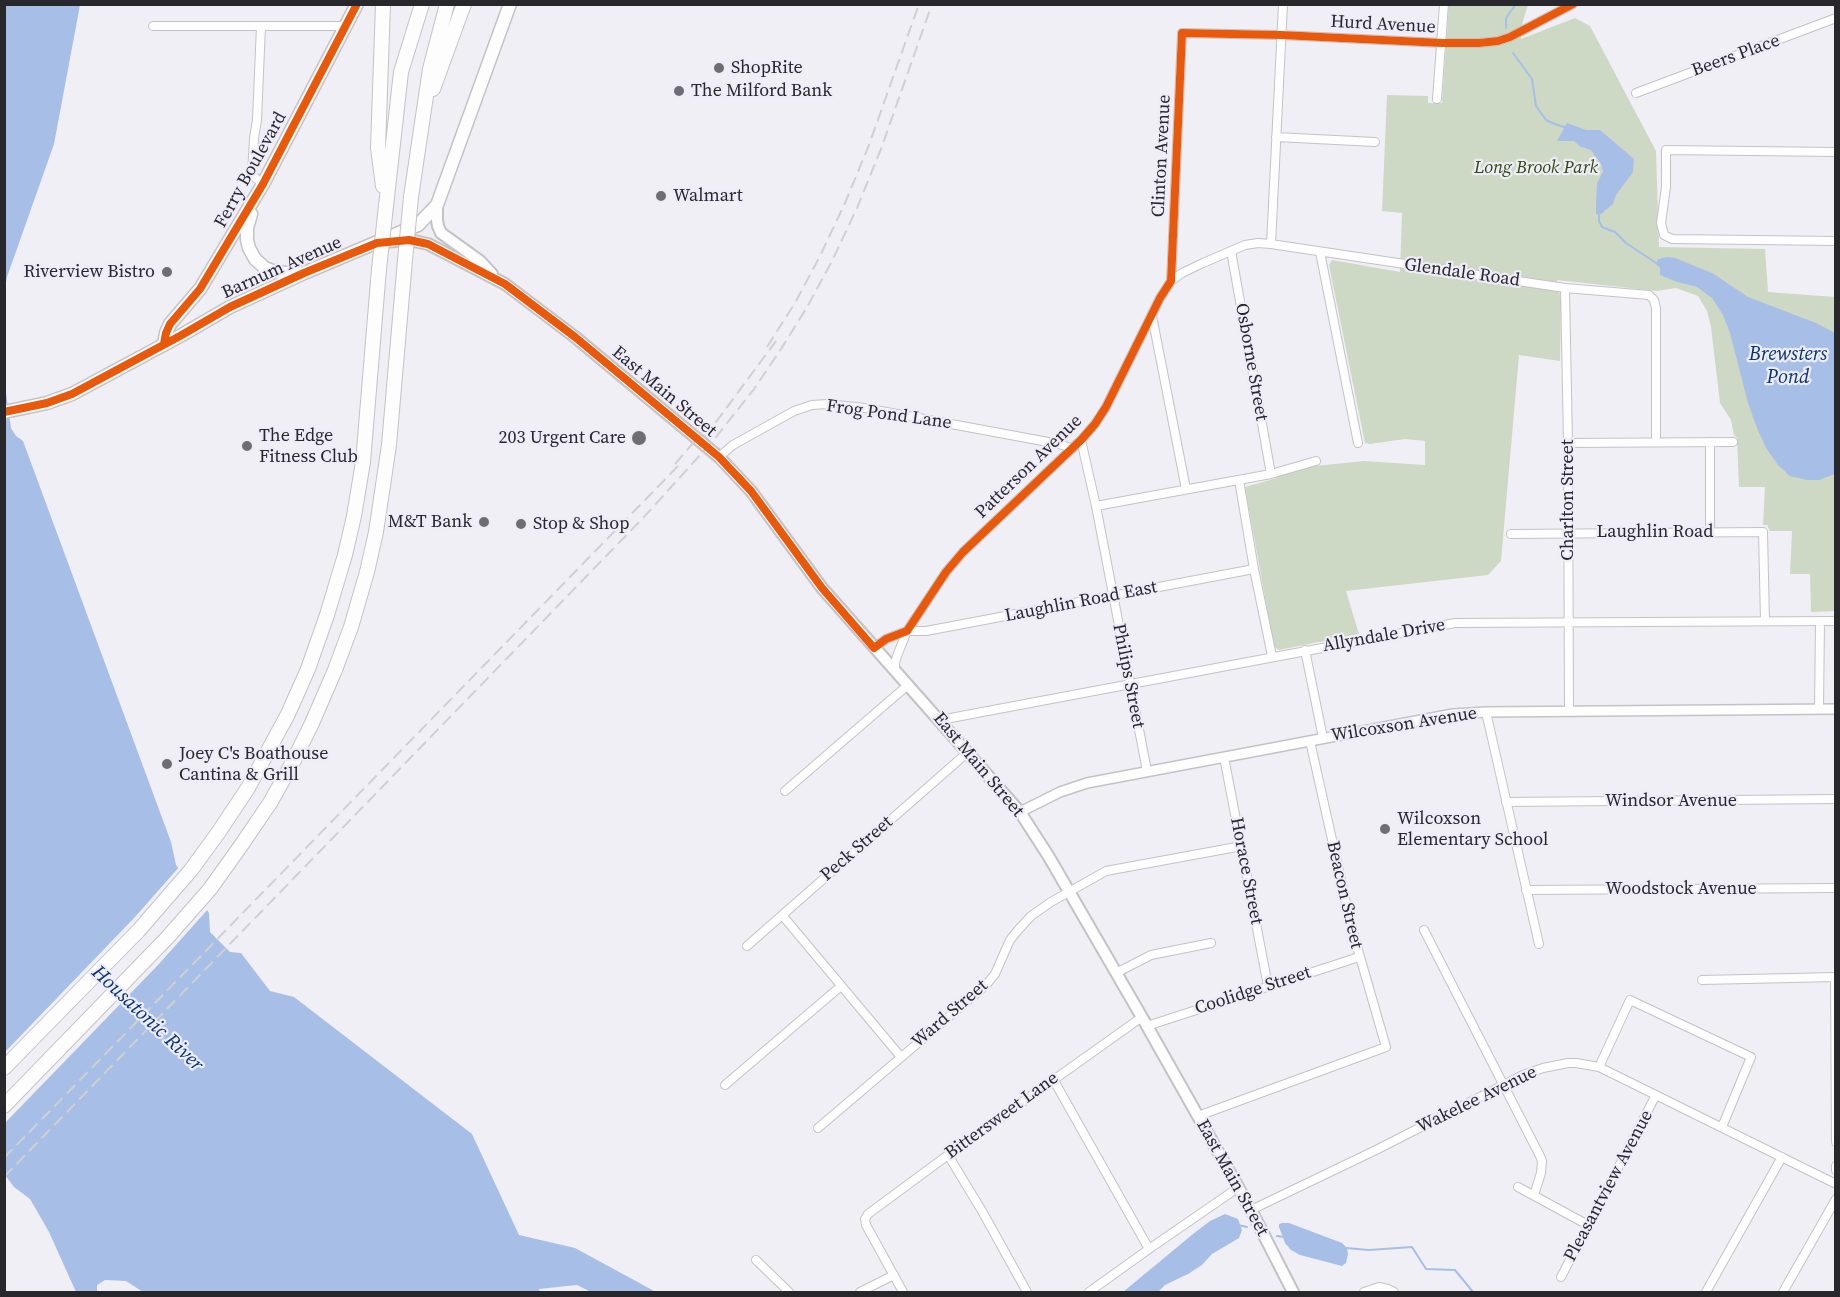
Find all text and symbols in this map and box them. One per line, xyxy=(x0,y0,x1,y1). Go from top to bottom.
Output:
street label: Hurd Avenue xyxy=(1330,11,1436,39)
street label: Beers Place xyxy=(1689,30,1783,82)
place label: ShopRite xyxy=(731,57,803,79)
marker: ShopRite xyxy=(712,61,726,75)
place label: The Milford Bank xyxy=(691,80,832,102)
marker: The Milford Bank xyxy=(672,84,686,98)
street label: Clinton Avenue xyxy=(1148,94,1176,218)
street label: Ferry Boulevard xyxy=(210,108,292,232)
park label: Long Brook Park xyxy=(1474,157,1598,179)
place label: Walmart xyxy=(673,185,743,207)
marker: Walmart xyxy=(654,189,668,203)
street label: Barnum Avenue xyxy=(219,232,345,304)
street label: Glendale Road xyxy=(1403,254,1521,292)
place label: Riverview Bistro xyxy=(23,261,155,283)
marker: Riverview Bistro xyxy=(160,265,174,279)
street label: Osborne Street xyxy=(1230,302,1272,422)
street label: East Main Street xyxy=(607,342,721,442)
water label: Brewsters Pond xyxy=(1749,343,1827,390)
street label: Frog Pond Lane xyxy=(825,396,953,434)
street label: Patterson Avenue xyxy=(971,411,1087,523)
place label: The Edge Fitness Club xyxy=(259,425,358,468)
place label: 203 Urgent Care xyxy=(499,427,626,449)
marker: 203 Urgent Care xyxy=(630,429,648,447)
marker: The Edge Fitness Club xyxy=(240,439,254,453)
street label: Charlton Street xyxy=(1557,439,1579,561)
place label: M&T Bank xyxy=(388,511,472,533)
place label: Stop & Shop xyxy=(533,513,629,535)
marker: M&T Bank xyxy=(477,515,491,529)
marker: Stop & Shop xyxy=(514,517,528,531)
street label: Laughlin Road xyxy=(1597,521,1713,543)
street label: Laughlin Road East xyxy=(1003,577,1159,627)
street label: Allyndale Drive xyxy=(1321,615,1447,657)
street label: Philips Street xyxy=(1107,622,1149,730)
street label: Wilcoxson Avenue xyxy=(1330,703,1478,747)
street label: East Main Street xyxy=(928,708,1028,822)
place label: Joey C's Boathouse Cantina & Grill xyxy=(179,743,328,786)
marker: Joey C's Boathouse Cantina & Grill xyxy=(160,757,174,771)
street label: Windsor Avenue xyxy=(1605,790,1737,812)
place label: Wilcoxson Elementary School xyxy=(1397,808,1548,850)
street label: Peck Street xyxy=(816,812,898,886)
street label: Horace Street xyxy=(1225,815,1267,927)
marker: Wilcoxson Elementary School xyxy=(1378,822,1392,836)
street label: Beacon Street xyxy=(1321,839,1367,951)
street label: Woodstock Avenue xyxy=(1605,878,1757,900)
water label: Housatonic River xyxy=(86,961,208,1077)
street label: Coolidge Street xyxy=(1192,962,1314,1020)
street label: Ward Street xyxy=(908,975,992,1053)
street label: Wakelee Avenue xyxy=(1414,1062,1540,1138)
street label: Bittersweet Lane xyxy=(941,1068,1063,1164)
street label: Pleasantview Avenue xyxy=(1560,1107,1658,1265)
street label: East Main Street xyxy=(1191,1116,1273,1240)

